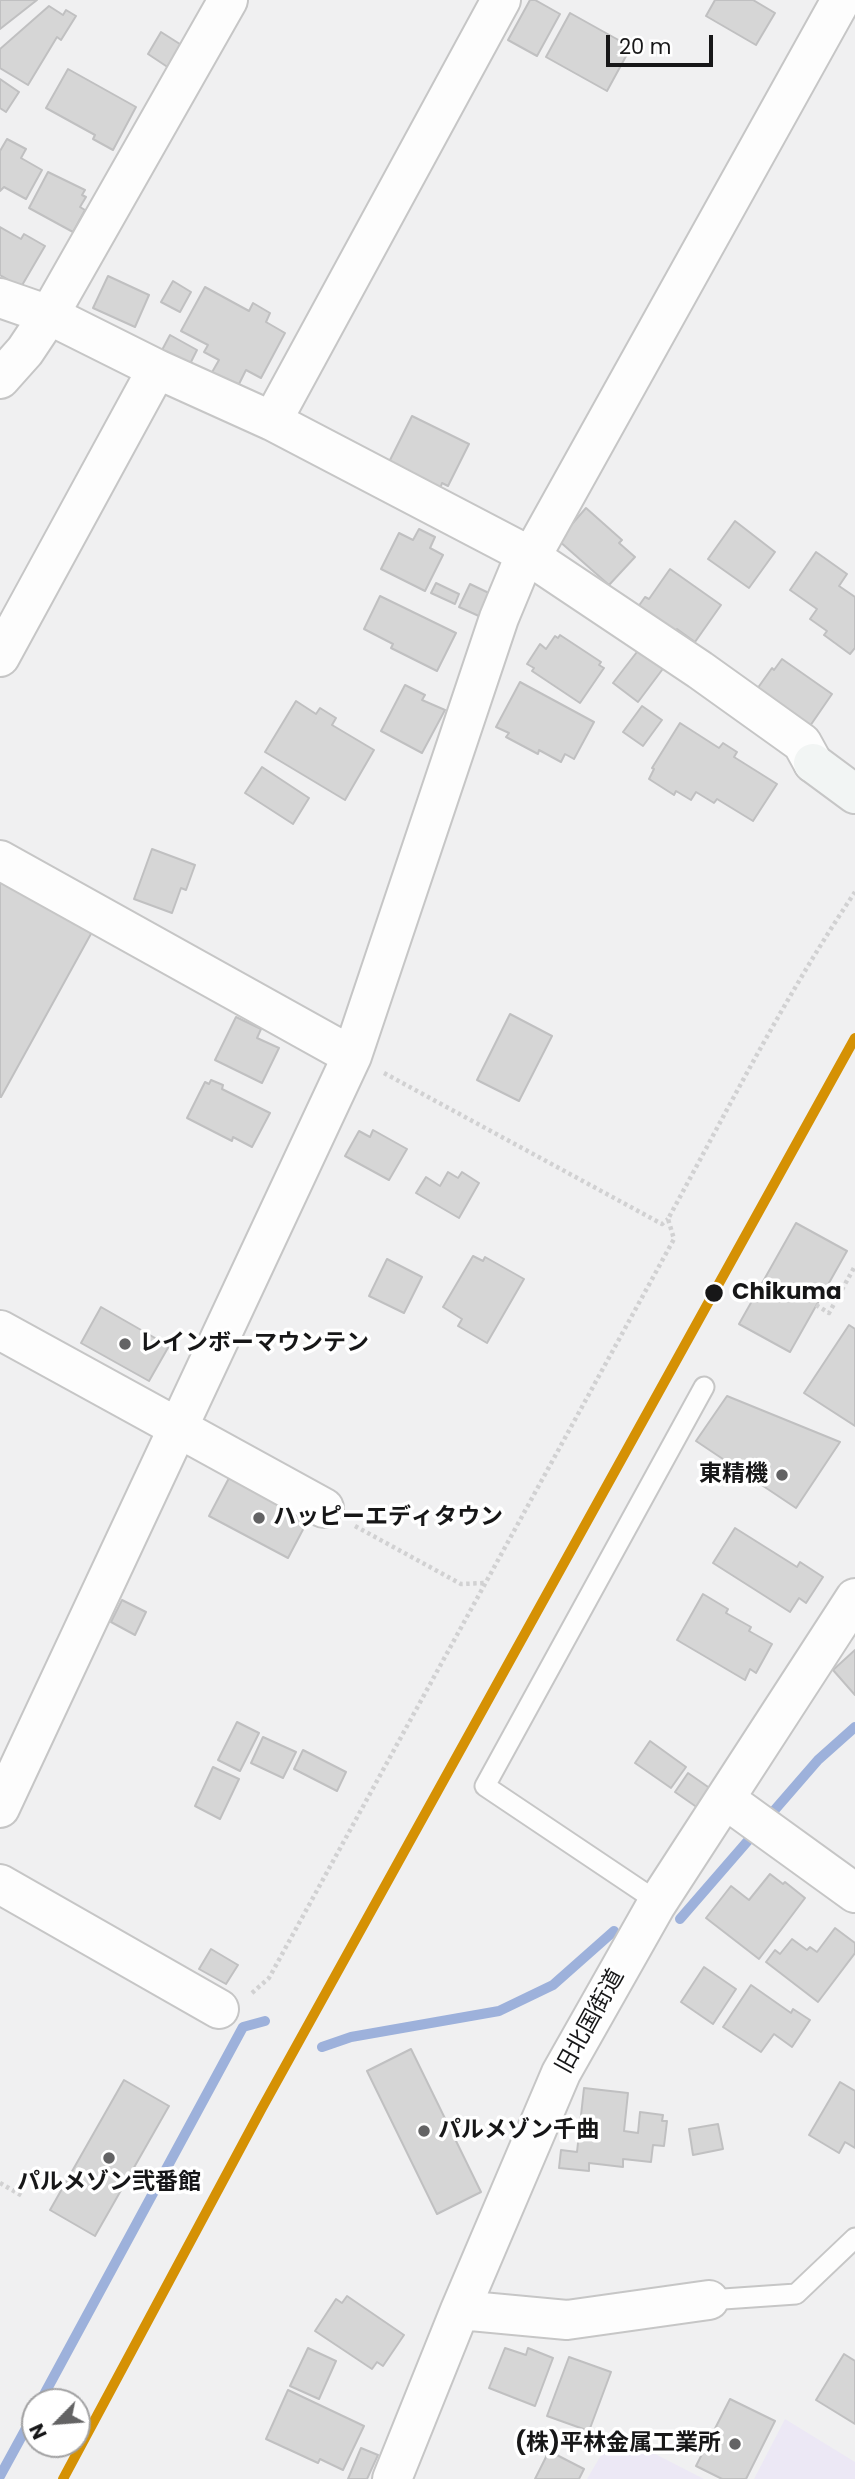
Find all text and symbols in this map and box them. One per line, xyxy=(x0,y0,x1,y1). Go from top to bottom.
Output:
scale bar xyxy=(610,21,717,65)
text: 20 m xyxy=(619,32,672,61)
place label: Chikuma xyxy=(732,1279,842,1307)
marker: Chikuma xyxy=(703,1282,725,1304)
place label: レインボーマウンテン xyxy=(139,1330,369,1358)
marker: レインボーマウンテン xyxy=(117,1336,133,1352)
place label: 東精機 xyxy=(699,1461,768,1489)
marker: 東精機 xyxy=(774,1467,790,1483)
place label: ハッピーエディタウン xyxy=(273,1504,503,1532)
marker: ハッピーエディタウン xyxy=(251,1510,267,1526)
street label: 旧北国街道 xyxy=(551,1965,631,2079)
place label: パルメゾン千曲 xyxy=(438,2117,599,2145)
marker: パルメゾン千曲 xyxy=(416,2123,432,2139)
marker: パルメゾン弐番館 xyxy=(101,2150,117,2166)
place label: パルメゾン弐番館 xyxy=(17,2169,201,2197)
north arrow xyxy=(21,2388,91,2458)
text: N xyxy=(23,2419,54,2443)
place label: (株)平林金属工業所 xyxy=(515,2430,721,2458)
marker: (株)平林金属工業所 xyxy=(727,2436,743,2452)

